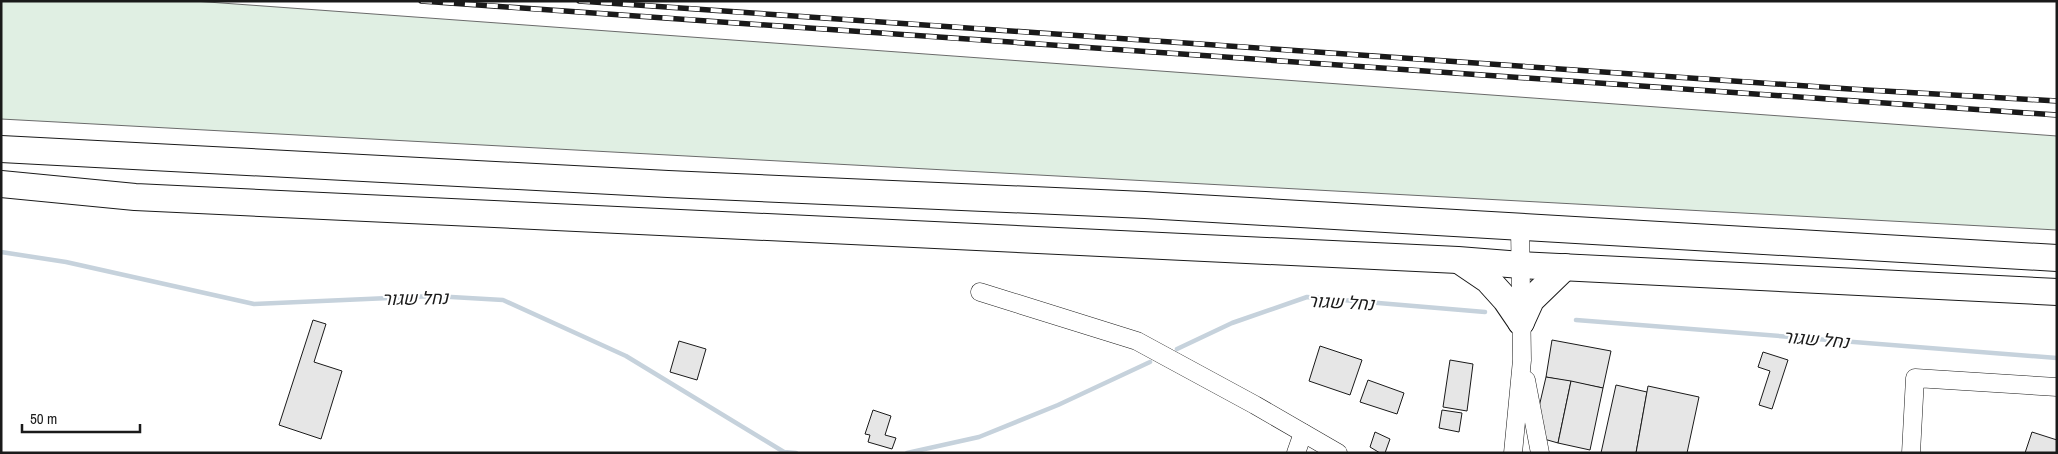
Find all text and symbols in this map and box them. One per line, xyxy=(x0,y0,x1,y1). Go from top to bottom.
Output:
water label: נחל שגור xyxy=(382,285,450,311)
water label: נחל שגור xyxy=(1307,288,1376,316)
water label: נחל שגור xyxy=(1782,324,1852,354)
scale bar xyxy=(22,402,140,434)
text: 50 m xyxy=(30,408,57,429)

